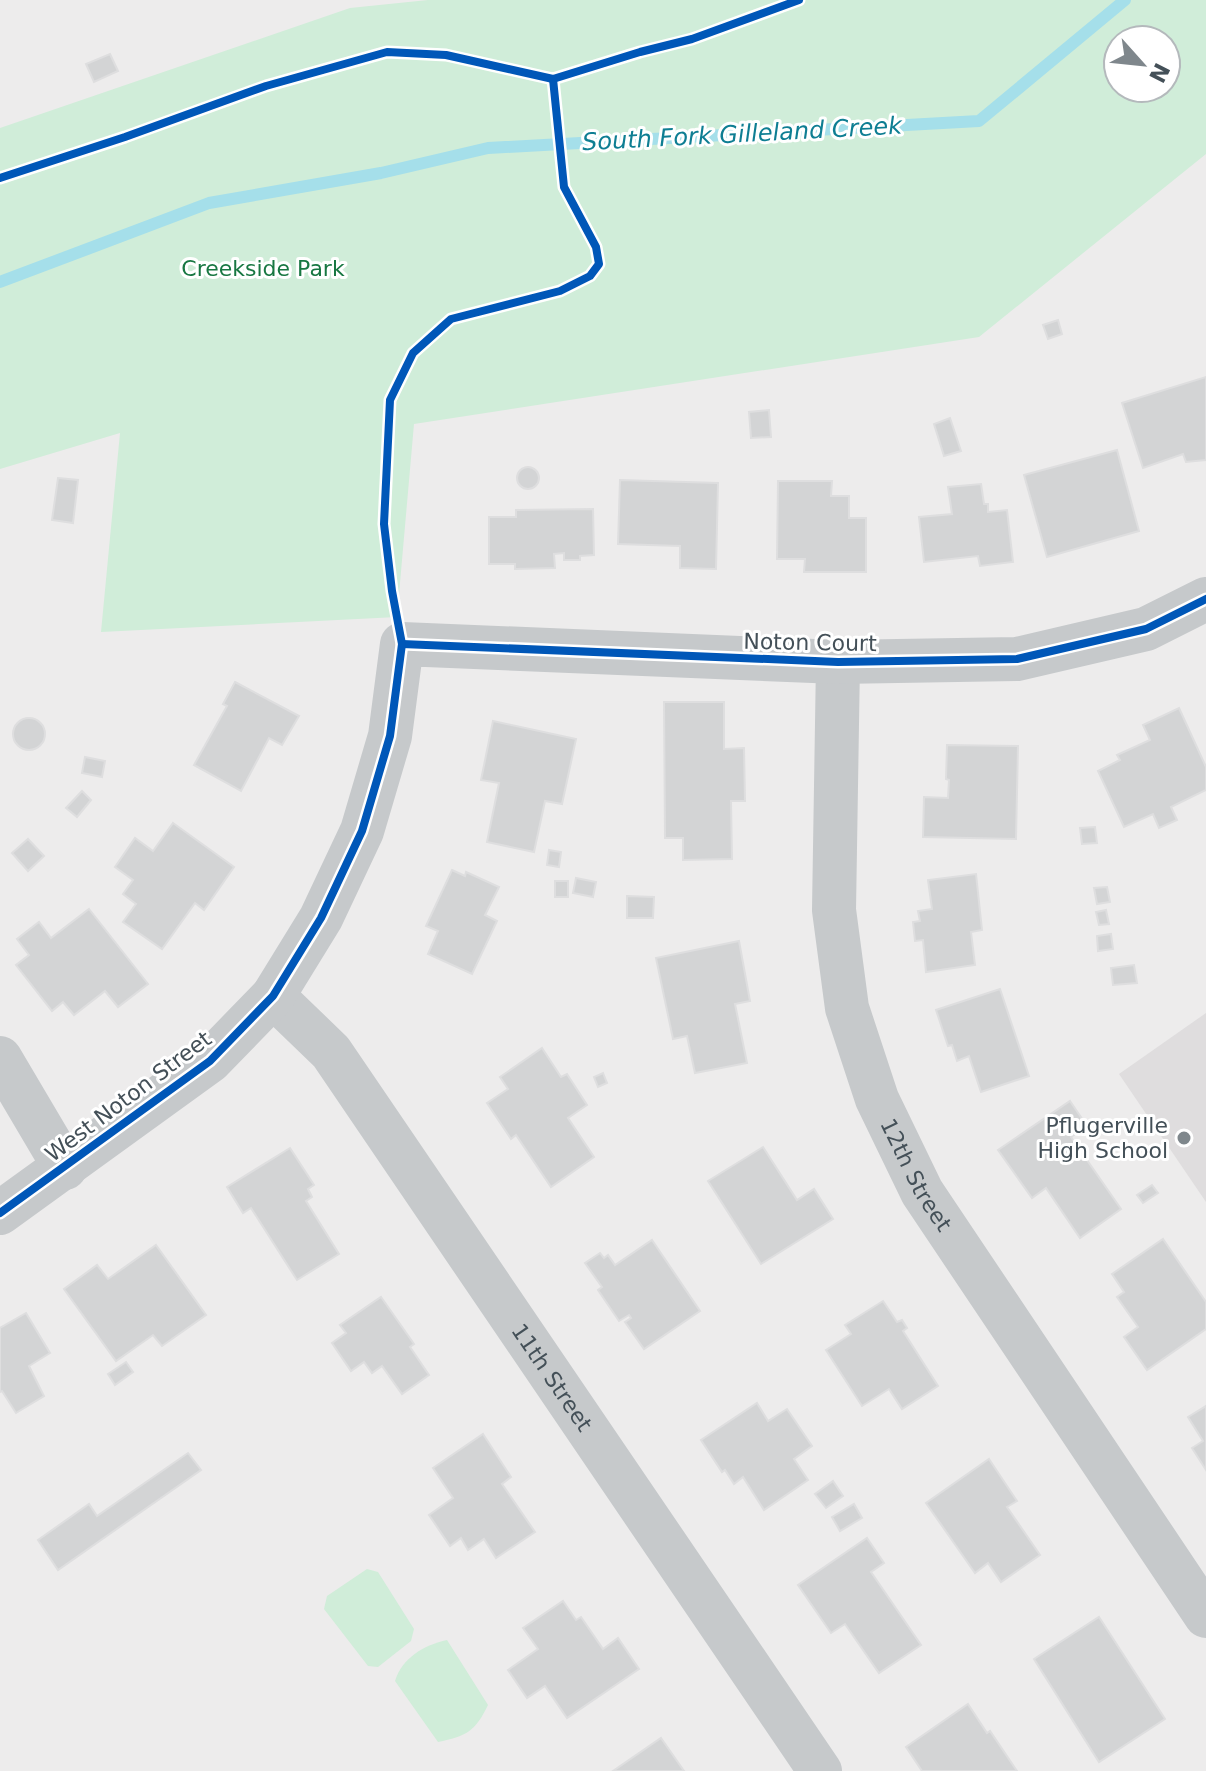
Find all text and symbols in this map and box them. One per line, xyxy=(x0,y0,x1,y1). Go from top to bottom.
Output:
north arrow xyxy=(1102,24,1182,104)
text: N xyxy=(1144,59,1175,87)
water label: South Fork Gilleland Creek xyxy=(581,112,904,156)
park label: Creekside Park xyxy=(181,256,345,281)
street label: Noton Court xyxy=(743,629,877,656)
street label: West Noton Street xyxy=(41,1026,216,1167)
place label: Pflugerville High School xyxy=(1037,1113,1168,1163)
street label: 12th Street xyxy=(875,1115,957,1236)
marker: Pflugerville High School xyxy=(1175,1129,1193,1147)
street label: 11th Street xyxy=(506,1319,597,1436)

